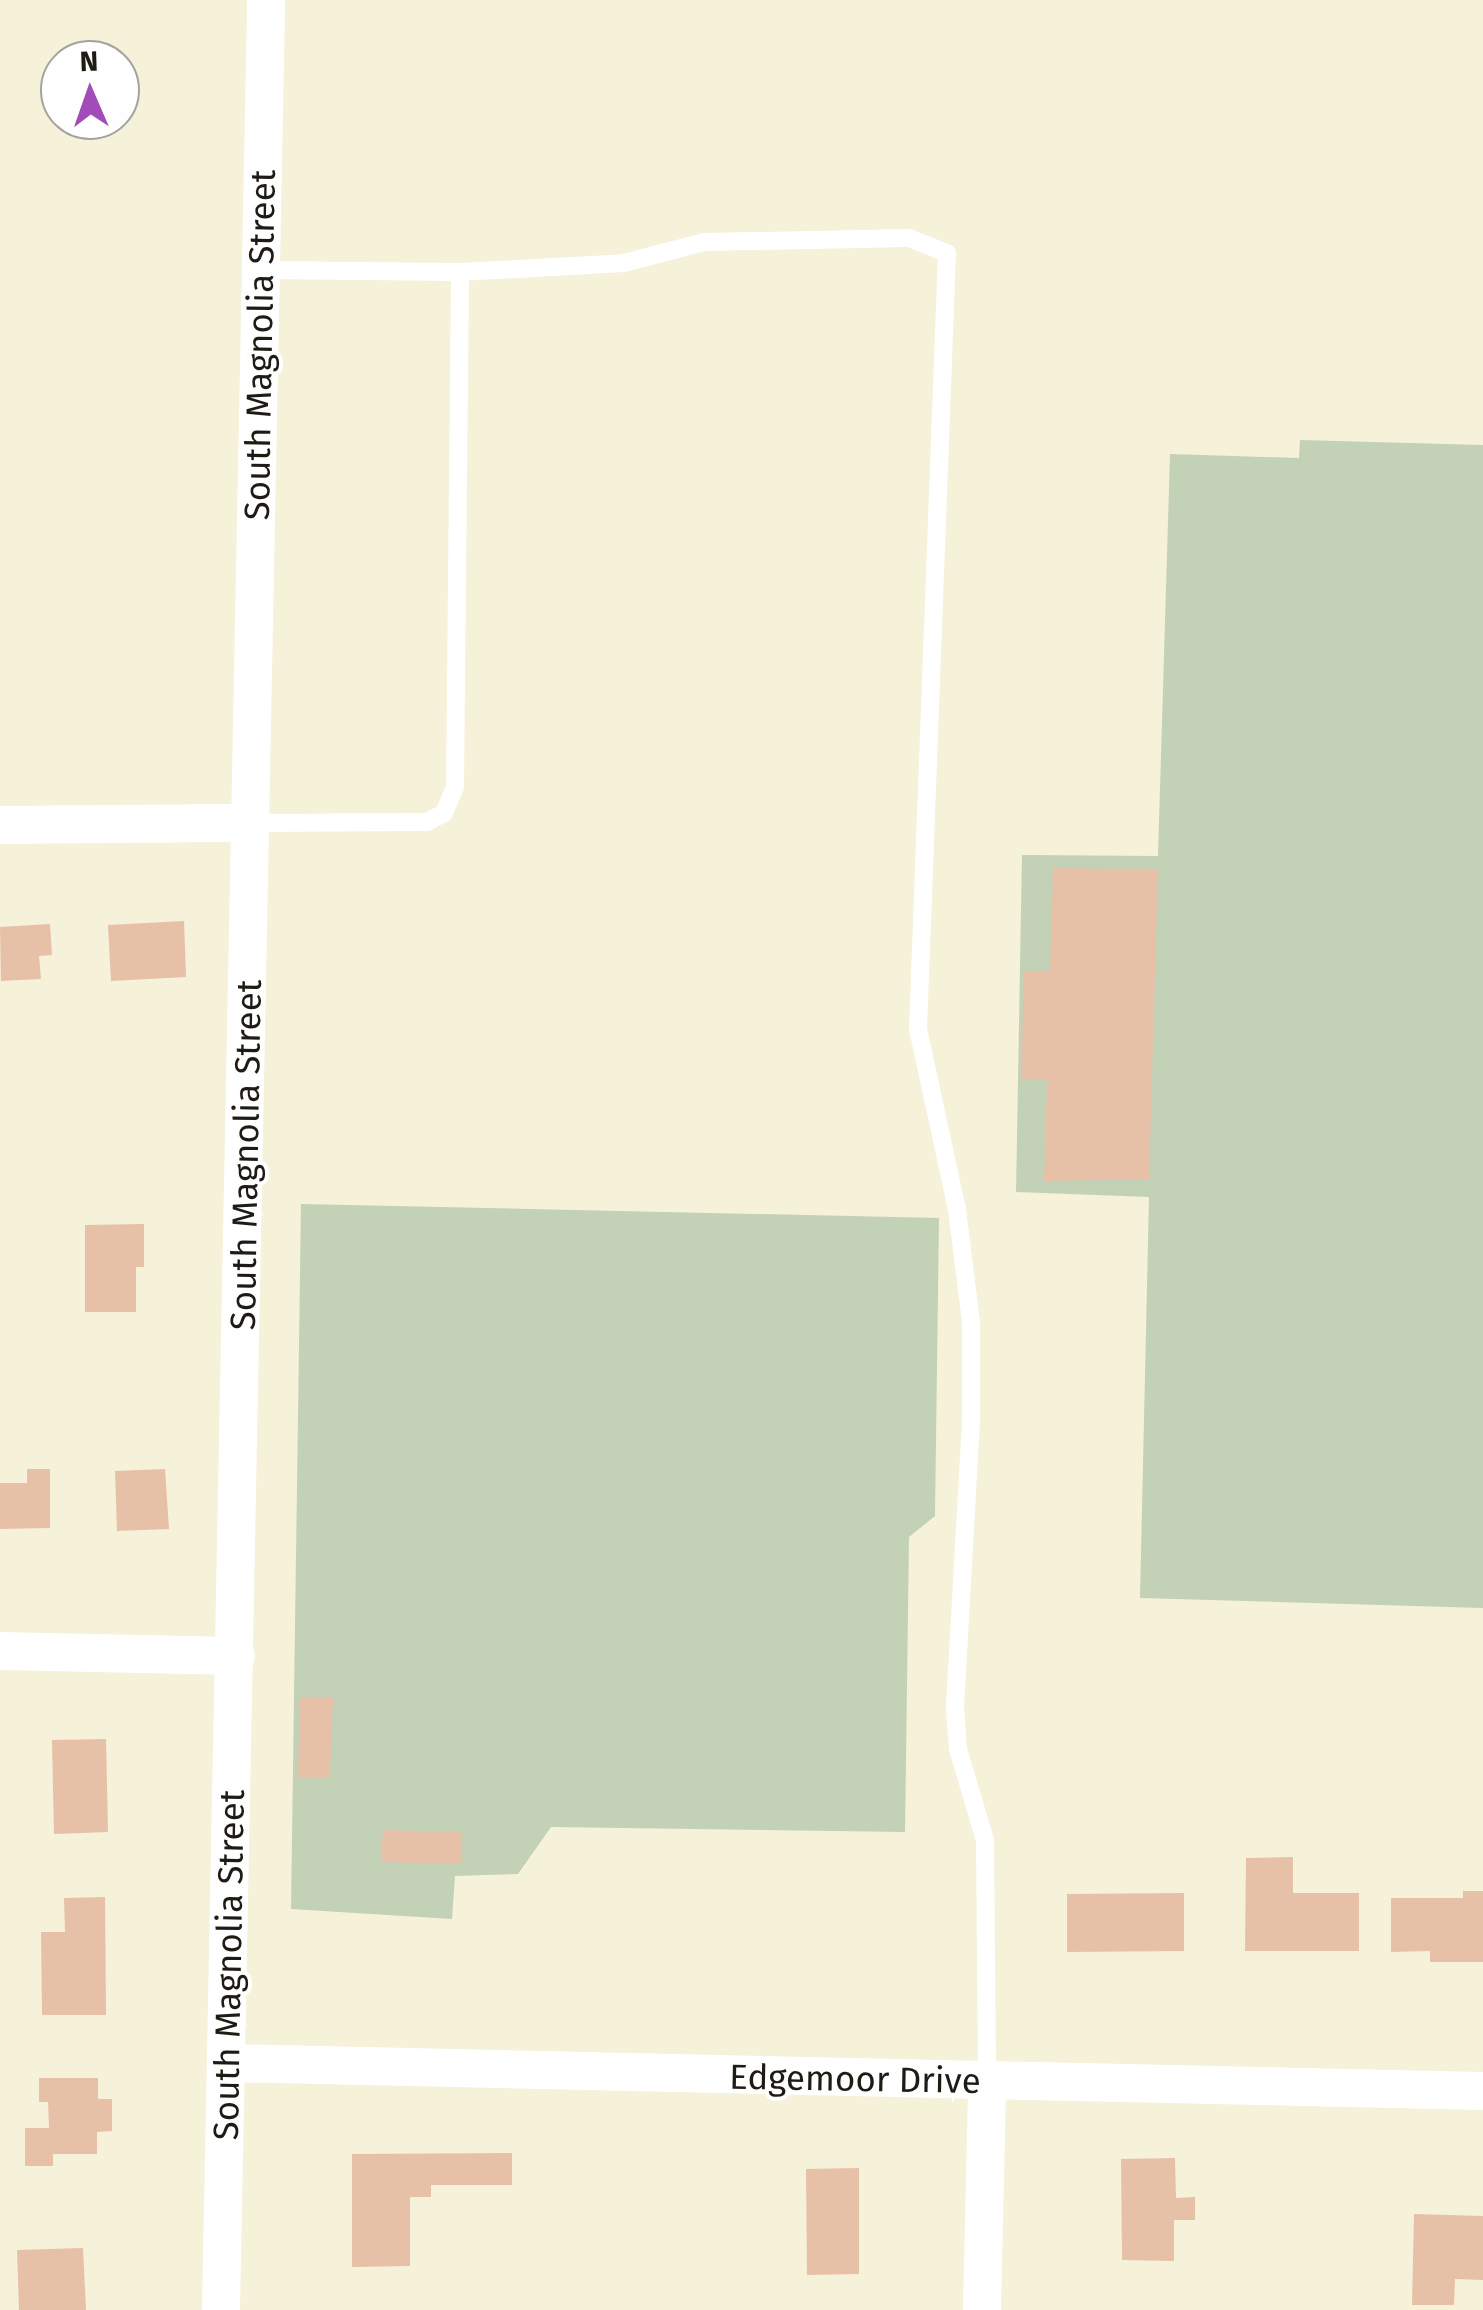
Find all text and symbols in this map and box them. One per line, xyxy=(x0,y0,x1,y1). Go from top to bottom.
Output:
north arrow xyxy=(40,40,140,140)
text: N xyxy=(79,45,99,78)
street label: South Magnolia Street xyxy=(236,169,284,521)
street label: South Magnolia Street xyxy=(222,979,270,1331)
street label: South Magnolia Street xyxy=(205,1789,253,2141)
street label: Edgemoor Drive xyxy=(729,2056,981,2102)

